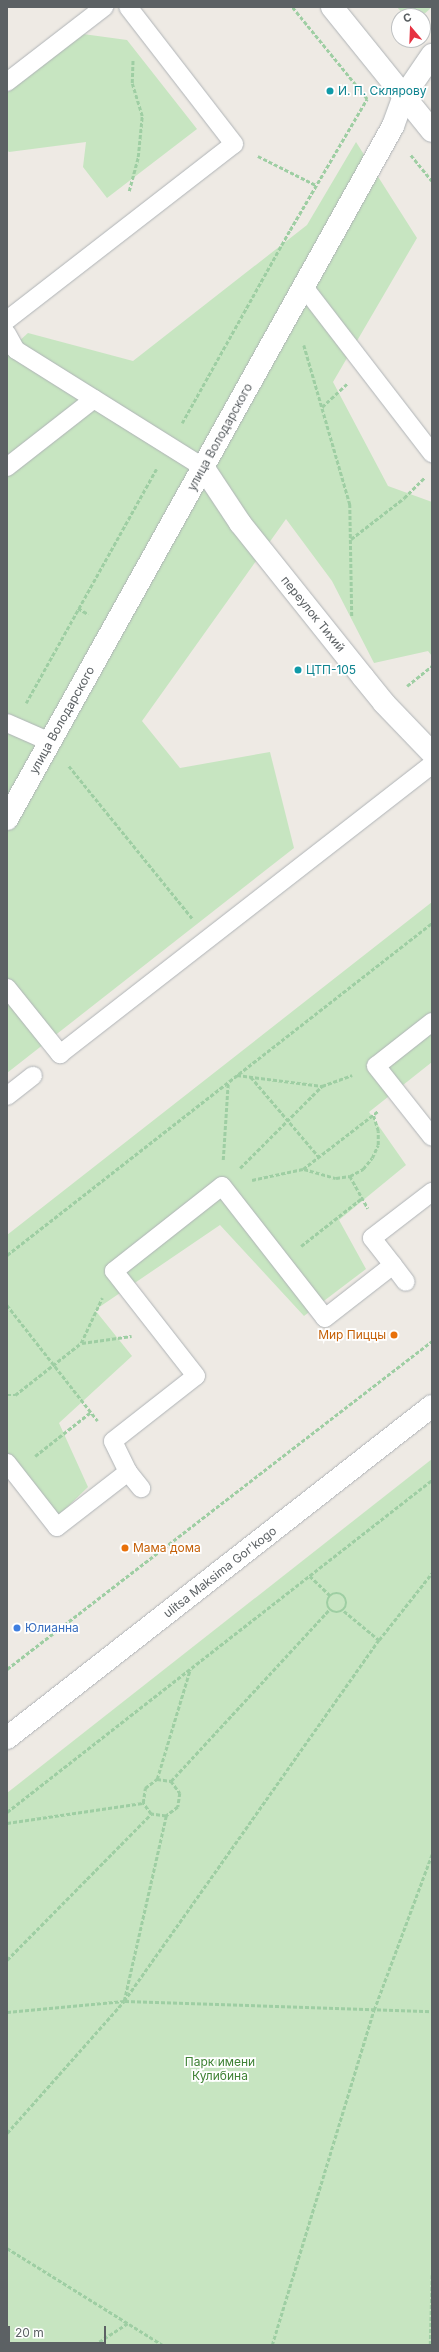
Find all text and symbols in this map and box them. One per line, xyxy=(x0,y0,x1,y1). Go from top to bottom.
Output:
north arrow xyxy=(391,8,431,48)
text: С xyxy=(401,10,414,26)
place label: И. П. Склярову xyxy=(338,84,427,98)
marker: И. П. Склярову xyxy=(325,86,335,96)
street label: улица Володарского xyxy=(184,381,256,493)
street label: переулок Тихий xyxy=(278,573,348,655)
place label: ЦТП-105 xyxy=(306,663,356,677)
street label: улица Володарского xyxy=(26,664,98,776)
marker: ЦТП-105 xyxy=(293,665,303,675)
place label: Мир Пиццы xyxy=(318,1328,386,1342)
marker: Мир Пиццы xyxy=(389,1330,399,1340)
street label: ulitsa Maksima Gor'kogo xyxy=(161,1523,279,1621)
place label: Мама дома xyxy=(133,1541,201,1555)
marker: Мама дома xyxy=(120,1543,130,1553)
place label: Юлианна xyxy=(25,1621,79,1635)
marker: Юлианна xyxy=(12,1623,22,1633)
park label: Парк имени Кулибина xyxy=(185,2055,255,2083)
scale bar xyxy=(10,2318,108,2344)
text: 20 m xyxy=(15,2325,44,2340)

